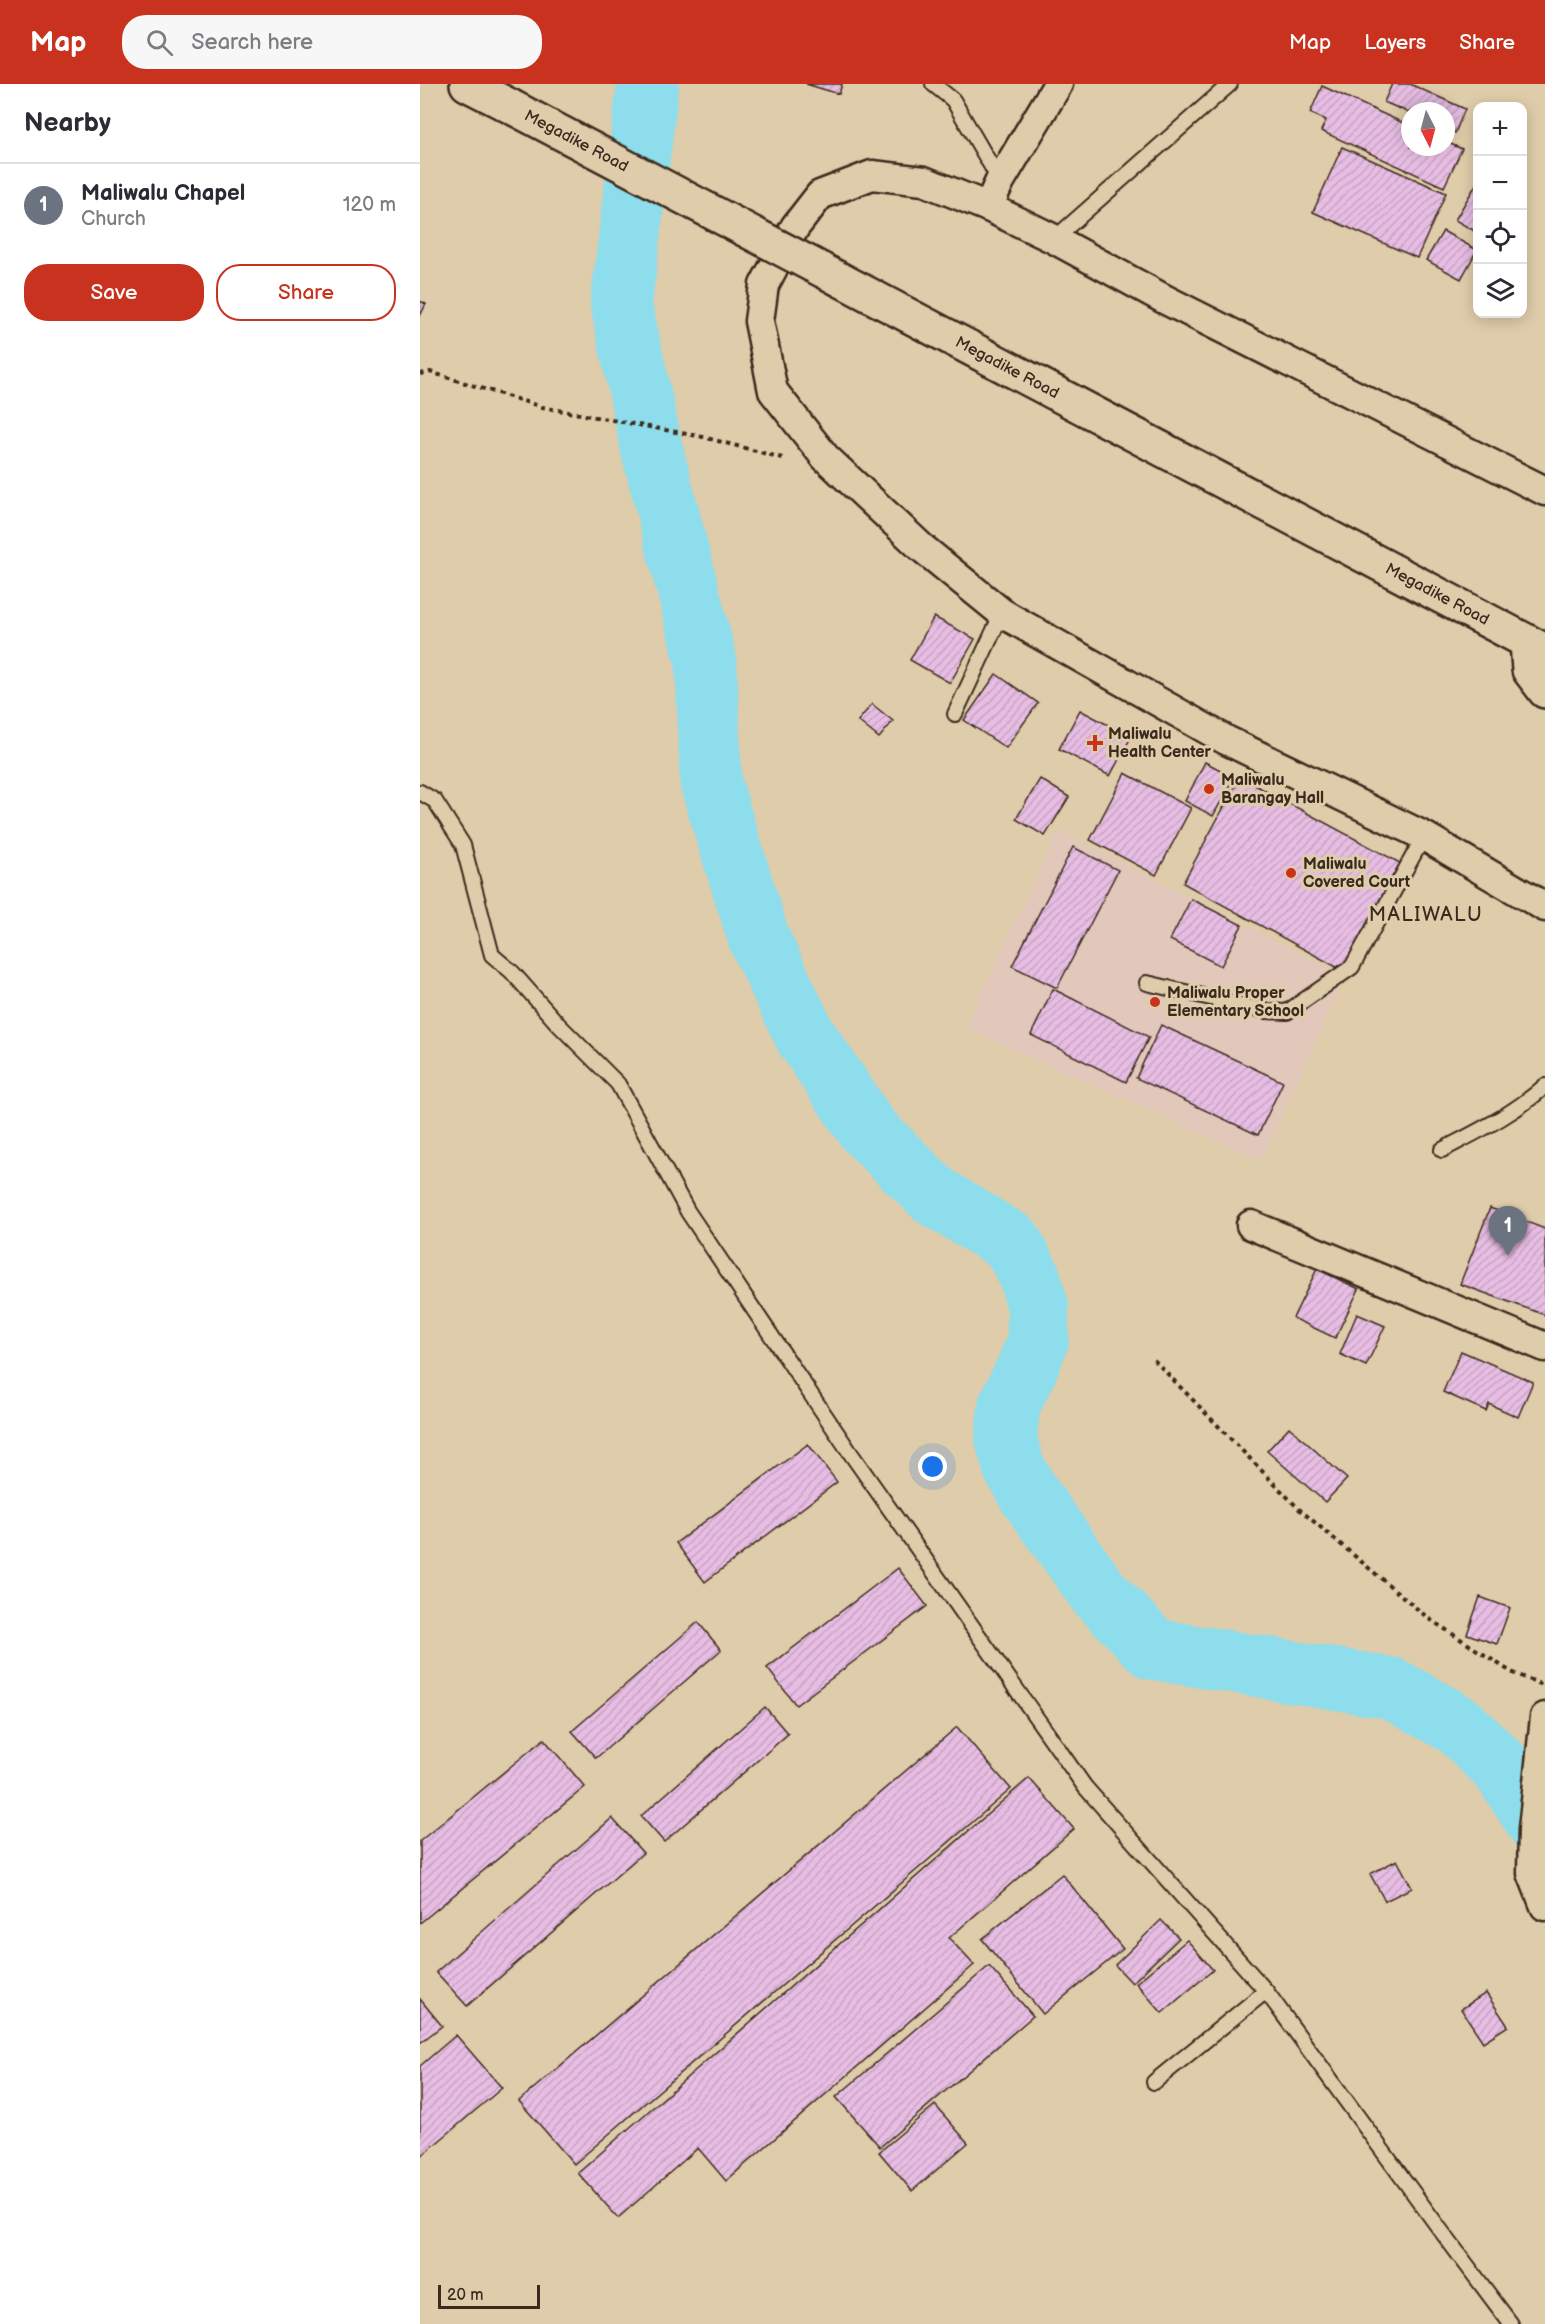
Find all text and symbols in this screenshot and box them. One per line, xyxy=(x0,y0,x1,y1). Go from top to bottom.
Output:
search box xyxy=(122,15,542,69)
text: Map xyxy=(30,26,86,59)
icon: search xyxy=(143,26,176,59)
text: Search here xyxy=(191,29,313,56)
text: Map xyxy=(1289,30,1331,55)
text: Layers xyxy=(1364,30,1426,55)
text: Share xyxy=(1459,30,1515,55)
north arrow xyxy=(1401,102,1455,156)
map controls xyxy=(1473,102,1527,318)
button: + xyxy=(1473,102,1527,156)
street label: Megadike Road xyxy=(521,106,632,176)
text: Nearby xyxy=(24,108,111,139)
button: − xyxy=(1473,156,1527,210)
text: Maliwalu Chapel xyxy=(81,180,245,207)
text: 1 xyxy=(39,193,48,217)
text: 120 m xyxy=(343,193,396,217)
text: Church xyxy=(81,207,146,231)
button: locate xyxy=(1473,210,1527,264)
button: Save xyxy=(24,264,204,321)
button: Share xyxy=(216,264,396,321)
button: layers xyxy=(1473,264,1527,318)
street label: Megadike Road xyxy=(952,333,1062,403)
street label: Megadike Road xyxy=(1382,559,1492,629)
place label: Maliwalu Health Center xyxy=(1108,725,1211,762)
marker: Maliwalu Health Center xyxy=(1086,734,1104,752)
place label: Maliwalu Barangay Hall xyxy=(1221,771,1324,808)
marker: Maliwalu Barangay Hall xyxy=(1202,782,1216,796)
place label: Maliwalu Covered Court xyxy=(1303,855,1411,892)
marker: Maliwalu Covered Court xyxy=(1284,866,1298,880)
district label: MALIWALU xyxy=(1369,903,1483,927)
place label: Maliwalu Proper Elementary School xyxy=(1167,984,1304,1021)
marker: Maliwalu Proper Elementary School xyxy=(1148,995,1162,1009)
pin: 1 xyxy=(1488,1206,1528,1256)
your location xyxy=(918,1452,947,1481)
scale bar xyxy=(438,2282,540,2310)
text: 20 m xyxy=(447,2286,483,2305)

